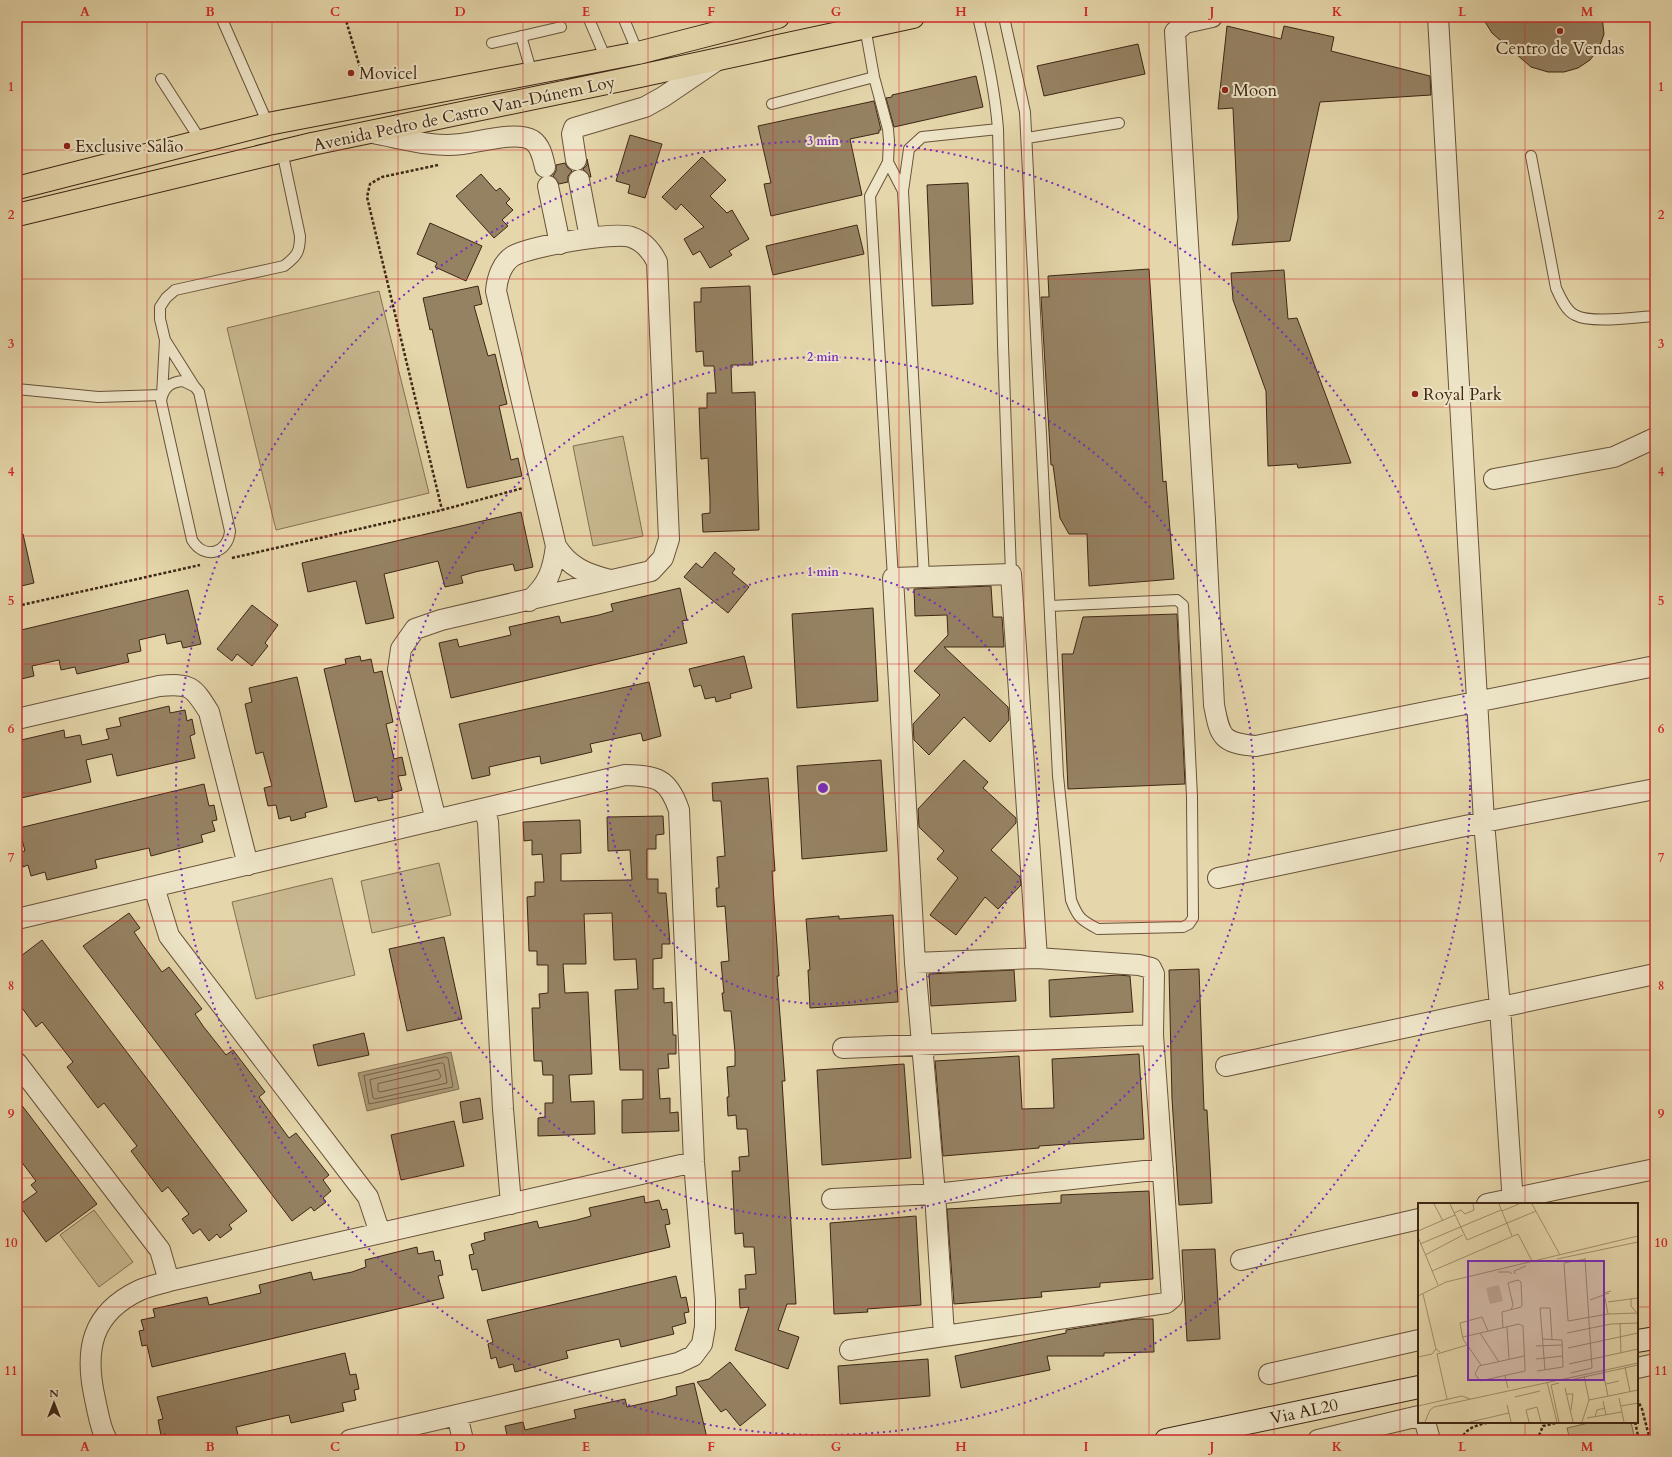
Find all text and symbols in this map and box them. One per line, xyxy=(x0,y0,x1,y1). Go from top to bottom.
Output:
text: A xyxy=(80,3,90,21)
text: B xyxy=(205,3,215,21)
text: C xyxy=(330,3,340,21)
text: D xyxy=(454,3,466,21)
text: E xyxy=(582,3,590,21)
text: F xyxy=(707,3,715,21)
text: G xyxy=(831,3,842,21)
text: H xyxy=(955,3,967,21)
text: I xyxy=(1083,3,1089,21)
text: J xyxy=(1208,3,1215,21)
text: K xyxy=(1332,3,1343,21)
text: L xyxy=(1458,3,1467,21)
text: M xyxy=(1581,3,1594,21)
marker: Centro de Vendas xyxy=(1555,26,1565,36)
place label: Centro de Vendas xyxy=(1496,37,1625,60)
place label: Movicel xyxy=(359,62,418,85)
marker: Movicel xyxy=(346,68,356,78)
street label: Avenida Pedro de Castro Van-Dúnem Loy xyxy=(311,70,617,157)
text: 1 xyxy=(8,78,14,96)
text: 1 xyxy=(1658,78,1664,96)
place label: Moon xyxy=(1233,79,1277,102)
marker: Moon xyxy=(1220,85,1230,95)
text: 3 min xyxy=(807,133,839,149)
place label: Exclusive Salão xyxy=(75,135,183,158)
marker: Exclusive Salão xyxy=(62,141,72,151)
text: 2 xyxy=(8,206,15,224)
text: 2 xyxy=(1658,206,1665,224)
text: 3 xyxy=(8,335,15,353)
text: 3 xyxy=(1658,335,1665,353)
text: 2 min xyxy=(807,349,839,365)
place label: Royal Park xyxy=(1423,383,1503,406)
marker: Royal Park xyxy=(1410,389,1420,399)
text: 4 xyxy=(8,463,15,481)
text: 4 xyxy=(1658,463,1665,481)
text: 1 min xyxy=(807,564,839,580)
text: 5 xyxy=(8,592,14,610)
text: 5 xyxy=(1658,592,1664,610)
text: 6 xyxy=(8,720,15,738)
text: 6 xyxy=(1658,720,1665,738)
centre of rings xyxy=(816,781,830,795)
text: 7 xyxy=(8,849,15,867)
text: 7 xyxy=(1658,849,1665,867)
text: 8 xyxy=(8,977,14,995)
text: 8 xyxy=(1658,977,1664,995)
text: 9 xyxy=(8,1105,15,1123)
text: 9 xyxy=(1658,1105,1665,1123)
inset map xyxy=(1418,1203,1638,1423)
text: 10 xyxy=(4,1234,18,1252)
text: 10 xyxy=(1654,1234,1668,1252)
text: 11 xyxy=(4,1362,18,1380)
text: 11 xyxy=(1654,1362,1668,1380)
north arrow xyxy=(34,1383,74,1423)
text: N xyxy=(49,1386,59,1401)
street label: Via AL20 xyxy=(1268,1393,1341,1430)
text: A xyxy=(80,1438,90,1456)
text: B xyxy=(205,1438,215,1456)
text: C xyxy=(330,1438,340,1456)
text: D xyxy=(454,1438,466,1456)
text: E xyxy=(582,1438,590,1456)
text: F xyxy=(707,1438,715,1456)
text: G xyxy=(831,1438,842,1456)
text: H xyxy=(955,1438,967,1456)
text: I xyxy=(1083,1438,1089,1456)
text: J xyxy=(1208,1438,1215,1456)
text: K xyxy=(1332,1438,1343,1456)
text: L xyxy=(1458,1438,1467,1456)
text: M xyxy=(1581,1438,1594,1456)

